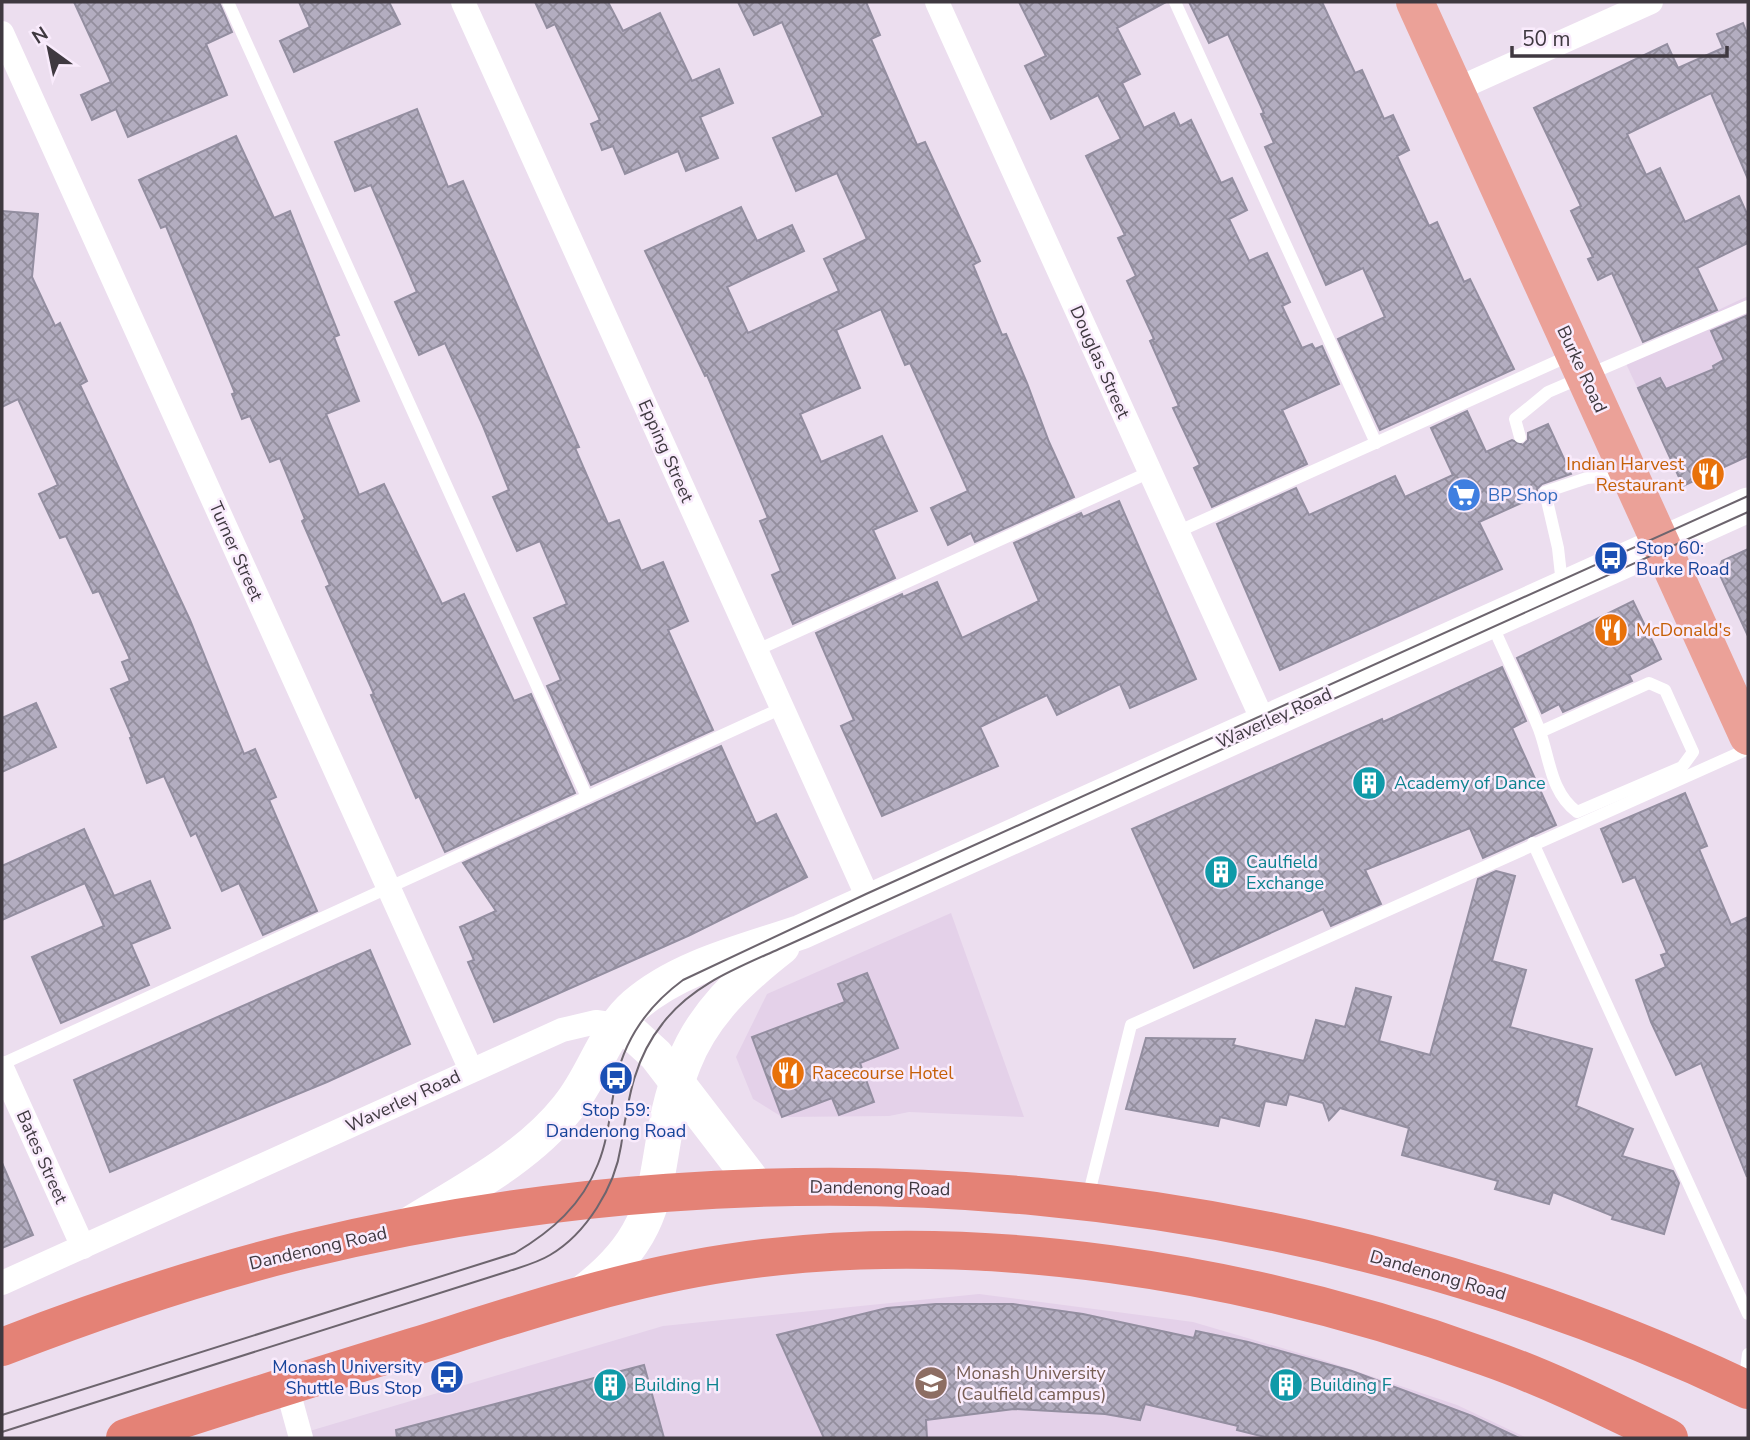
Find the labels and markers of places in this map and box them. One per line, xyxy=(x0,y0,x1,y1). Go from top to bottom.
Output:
place label: Indian Harvest Restaurant xyxy=(1566,452,1685,497)
restaurant icon: Indian Harvest Restaurant xyxy=(1689,455,1727,493)
supermarket icon: BP Shop xyxy=(1445,476,1483,514)
place label: BP Shop xyxy=(1488,483,1558,507)
place label: Stop 60: Burke Road xyxy=(1636,536,1730,581)
bus stop icon: Stop 60: Burke Road xyxy=(1592,539,1630,577)
restaurant icon: McDonald's xyxy=(1592,611,1630,649)
place label: McDonald's xyxy=(1636,618,1731,642)
building icon: Academy of Dance xyxy=(1350,764,1388,802)
place label: Academy of Dance xyxy=(1394,771,1546,795)
place label: Caulfield Exchange xyxy=(1246,850,1324,895)
building icon: Caulfield Exchange xyxy=(1202,853,1240,891)
restaurant icon: Racecourse Hotel xyxy=(769,1054,807,1092)
bus stop icon: Stop 59: Dandenong Road xyxy=(597,1059,635,1097)
place label: Racecourse Hotel xyxy=(812,1061,954,1085)
place label: Stop 59: Dandenong Road xyxy=(546,1098,686,1143)
place label: Monash University Shuttle Bus Stop xyxy=(272,1355,423,1400)
bus stop icon: Monash University Shuttle Bus Stop xyxy=(428,1358,466,1396)
place label: Monash University (Caulfield campus) xyxy=(956,1361,1106,1406)
school or university icon: Monash University (Caulfield campus) xyxy=(912,1364,950,1402)
building icon: Building H xyxy=(591,1366,629,1404)
building icon: Building F xyxy=(1267,1366,1305,1404)
place label: Building H xyxy=(634,1373,719,1397)
place label: Building F xyxy=(1310,1373,1392,1397)

